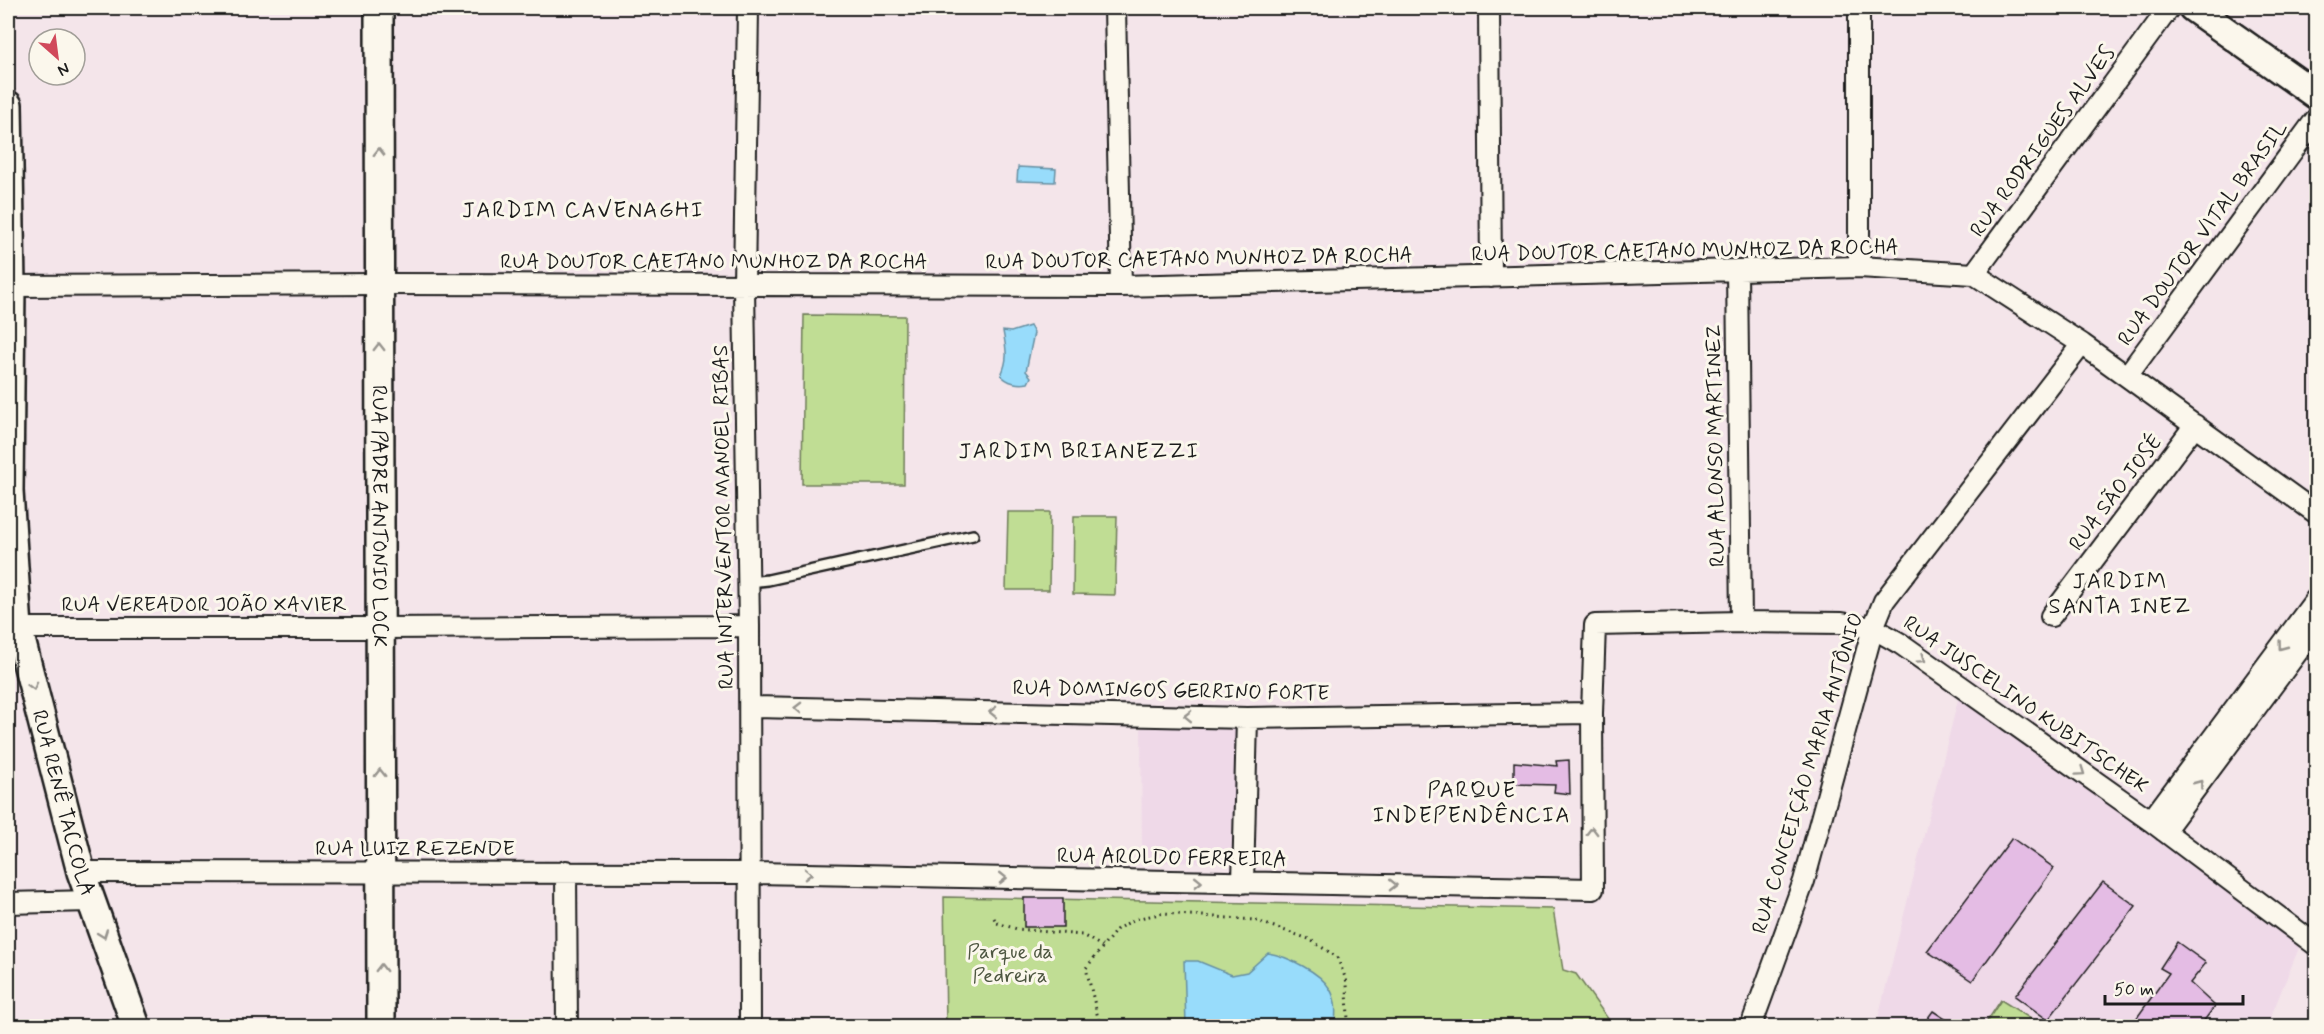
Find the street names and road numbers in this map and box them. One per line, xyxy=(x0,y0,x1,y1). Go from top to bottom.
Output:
street label: RUA RODRIGUES ALVES xyxy=(1964,40,2122,243)
street label: RUA DOUTOR VITAL BRASIL xyxy=(2112,115,2294,352)
street label: RUA DOUTOR CAETANO MUNHOZ DA ROCHA xyxy=(1471,233,1899,269)
street label: RUA DOUTOR CAETANO MUNHOZ DA ROCHA xyxy=(985,241,1413,277)
street label: RUA DOUTOR CAETANO MUNHOZ DA ROCHA xyxy=(500,248,928,276)
street label: RUA ALONSO MARTINEZ xyxy=(1700,325,1732,567)
street label: RUA INTERVENTOR MANOEL RIBAS xyxy=(707,344,741,690)
street label: RUA PADRE ANTONIO LOCK xyxy=(365,385,393,647)
street label: RUA SÃO JOSÉ xyxy=(2063,429,2169,557)
street label: RUA VEREADOR JOÃO XAVIER xyxy=(61,591,347,619)
street label: RUA CONCEIÇÃO MARIA ANTÔNIO xyxy=(1746,609,1870,937)
street label: RUA JUSCELINO KUBITSCHEK xyxy=(1897,609,2153,800)
street label: RUA DOMINGOS GERRINO FORTE xyxy=(1012,674,1330,708)
street label: RUA RENÊ TACCOLA xyxy=(25,707,101,900)
street label: RUA LUIZ REZENDE xyxy=(315,835,515,863)
street label: RUA AROLDO FERREIRA xyxy=(1057,842,1287,874)

